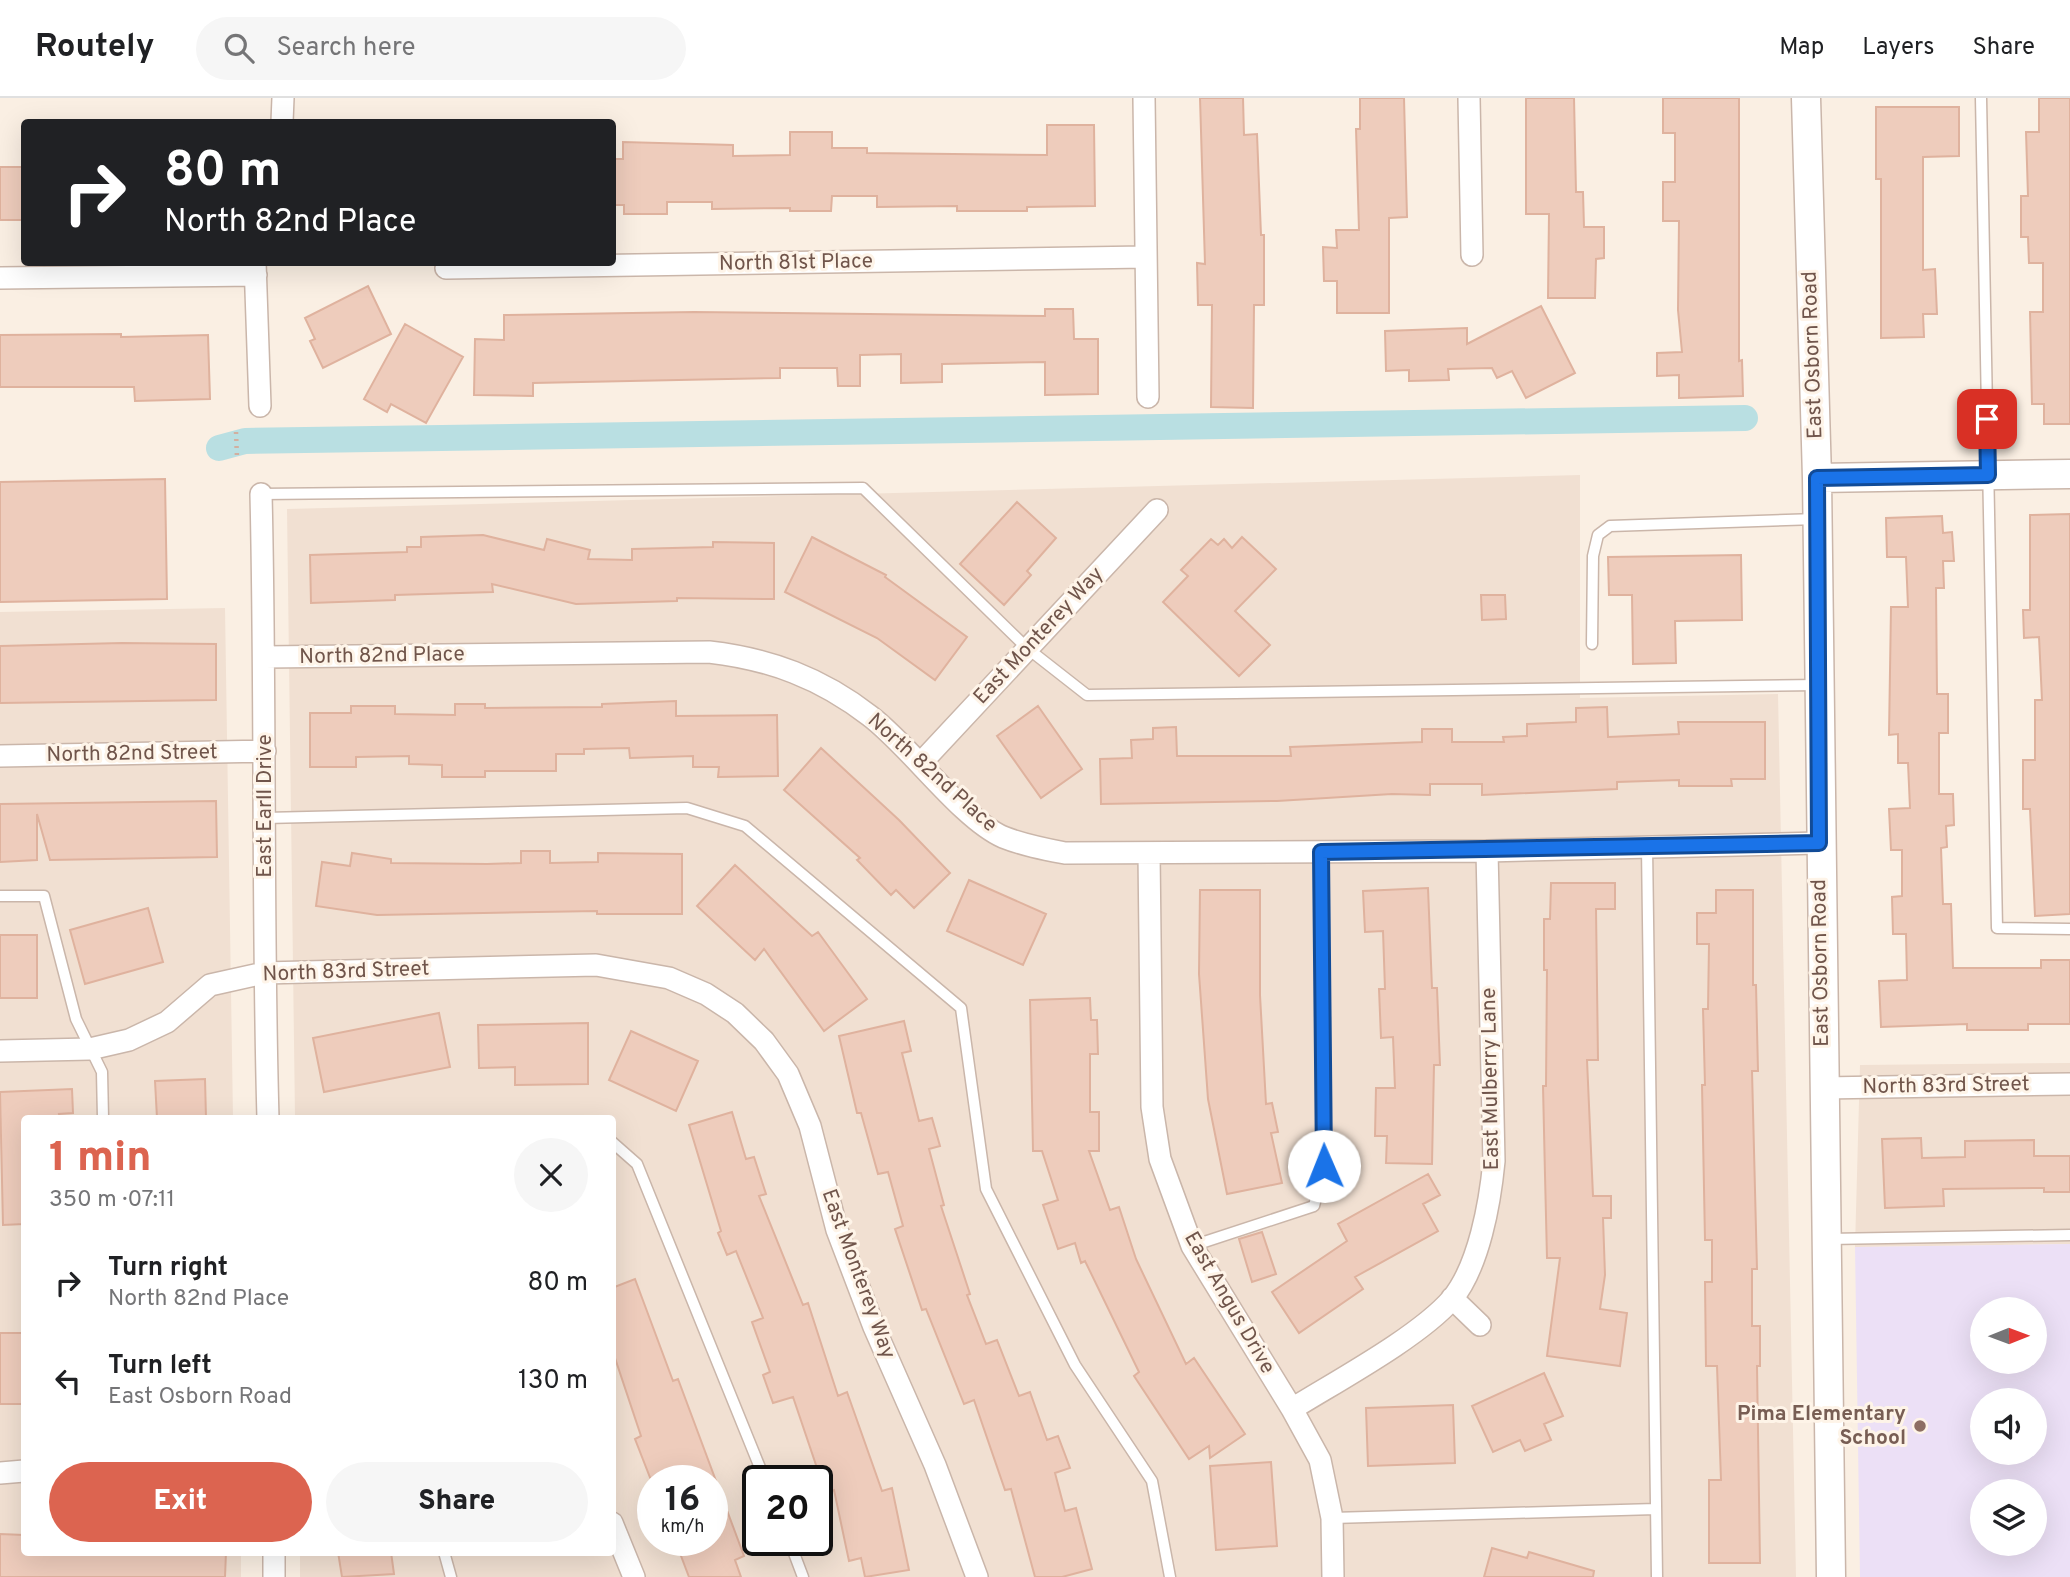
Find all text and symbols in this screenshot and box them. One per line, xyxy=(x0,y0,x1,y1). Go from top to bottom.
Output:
search box xyxy=(196,17,686,80)
text: Routely xyxy=(35,27,154,69)
icon: search xyxy=(220,29,258,67)
text: Search here xyxy=(276,32,415,65)
text: Map xyxy=(1779,33,1824,63)
text: Layers xyxy=(1862,33,1934,63)
text: Share xyxy=(1972,33,2035,63)
text: 80 m xyxy=(164,142,281,204)
icon: right xyxy=(49,147,140,238)
text: North 82nd Place xyxy=(164,203,416,243)
street label: North 81st Place xyxy=(719,248,873,278)
street label: East Osborn Road xyxy=(1797,271,1829,439)
pin xyxy=(1957,389,2017,449)
icon: arrive xyxy=(1968,400,2006,438)
street label: East Monterey Way xyxy=(968,561,1110,711)
street label: North 82nd Place xyxy=(299,641,465,671)
street label: North 82nd Place xyxy=(861,708,1003,838)
street label: East Earll Drive xyxy=(252,734,279,878)
street label: North 82nd Street xyxy=(46,739,218,769)
street label: East Osborn Road xyxy=(1806,879,1836,1047)
street label: North 83rd Street xyxy=(262,956,430,988)
street label: East Mulberry Lane xyxy=(1476,987,1506,1171)
street label: North 83rd Street xyxy=(1862,1071,2030,1101)
position arrow xyxy=(1287,1129,1361,1203)
text: 1 min xyxy=(49,1133,152,1186)
button: close xyxy=(514,1138,588,1212)
street label: East Monterey Way xyxy=(815,1185,901,1363)
text: 350 m · 07:11 xyxy=(49,1186,175,1215)
street label: East Angus Drive xyxy=(1177,1227,1281,1379)
text: Turn right xyxy=(108,1252,228,1285)
icon: right xyxy=(49,1264,87,1302)
text: 80 m xyxy=(528,1267,588,1300)
text: North 82nd Place xyxy=(108,1285,289,1314)
north arrow xyxy=(1970,1297,2048,1374)
map controls xyxy=(1970,1297,2047,1556)
text: Turn left xyxy=(108,1350,212,1383)
icon: left xyxy=(49,1362,87,1400)
text: 130 m xyxy=(518,1365,588,1398)
text: East Osborn Road xyxy=(108,1383,292,1412)
button: sound xyxy=(1970,1388,2047,1465)
place label: Pima Elementary School xyxy=(1737,1401,1906,1452)
marker: Pima Elementary School xyxy=(1912,1418,1928,1434)
button: Exit xyxy=(49,1462,312,1542)
button: Share xyxy=(326,1462,588,1542)
speed limit sign: 20 xyxy=(742,1465,833,1556)
text: 16 xyxy=(665,1479,700,1523)
button: layers xyxy=(1970,1479,2047,1556)
text: km/h xyxy=(661,1516,704,1539)

